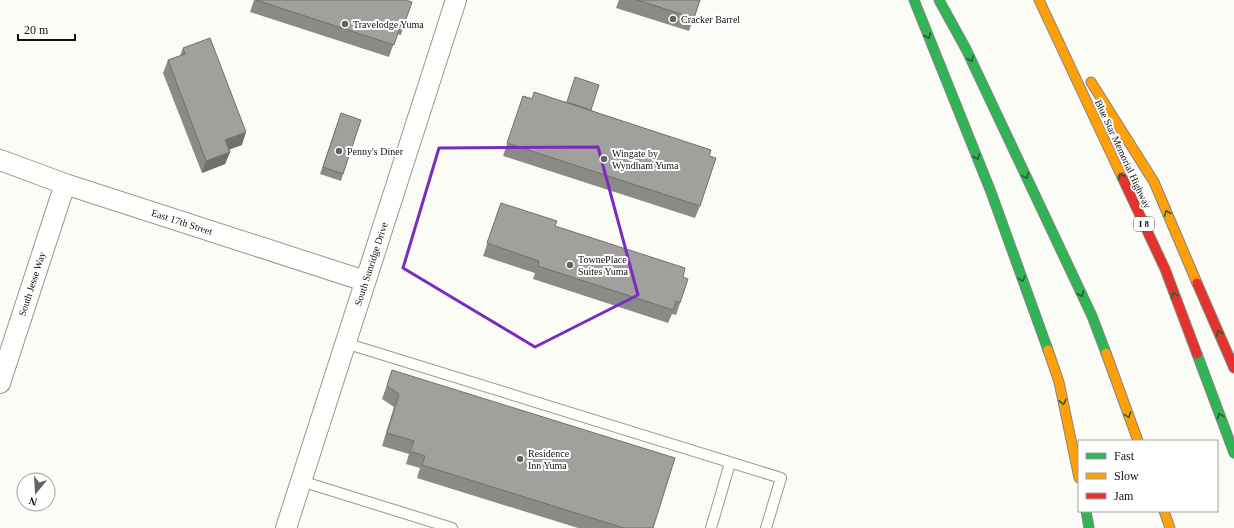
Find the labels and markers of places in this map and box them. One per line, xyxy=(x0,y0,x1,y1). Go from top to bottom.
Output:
marker: Cracker Barrel xyxy=(668,14,678,24)
place label: Cracker Barrel xyxy=(681,14,740,25)
marker: Travelodge Yuma xyxy=(340,19,350,29)
place label: Travelodge Yuma xyxy=(353,19,424,30)
marker: Penny's Diner xyxy=(334,146,344,156)
place label: Penny's Diner xyxy=(347,146,404,157)
place label: Wingate by Wyndham Yuma xyxy=(612,148,679,171)
marker: Wingate by Wyndham Yuma xyxy=(599,154,609,164)
place label: TownePlace Suites Yuma xyxy=(578,254,628,277)
marker: TownePlace Suites Yuma xyxy=(565,260,575,270)
place label: Residence Inn Yuma xyxy=(528,448,570,471)
marker: Residence Inn Yuma xyxy=(515,454,525,464)

